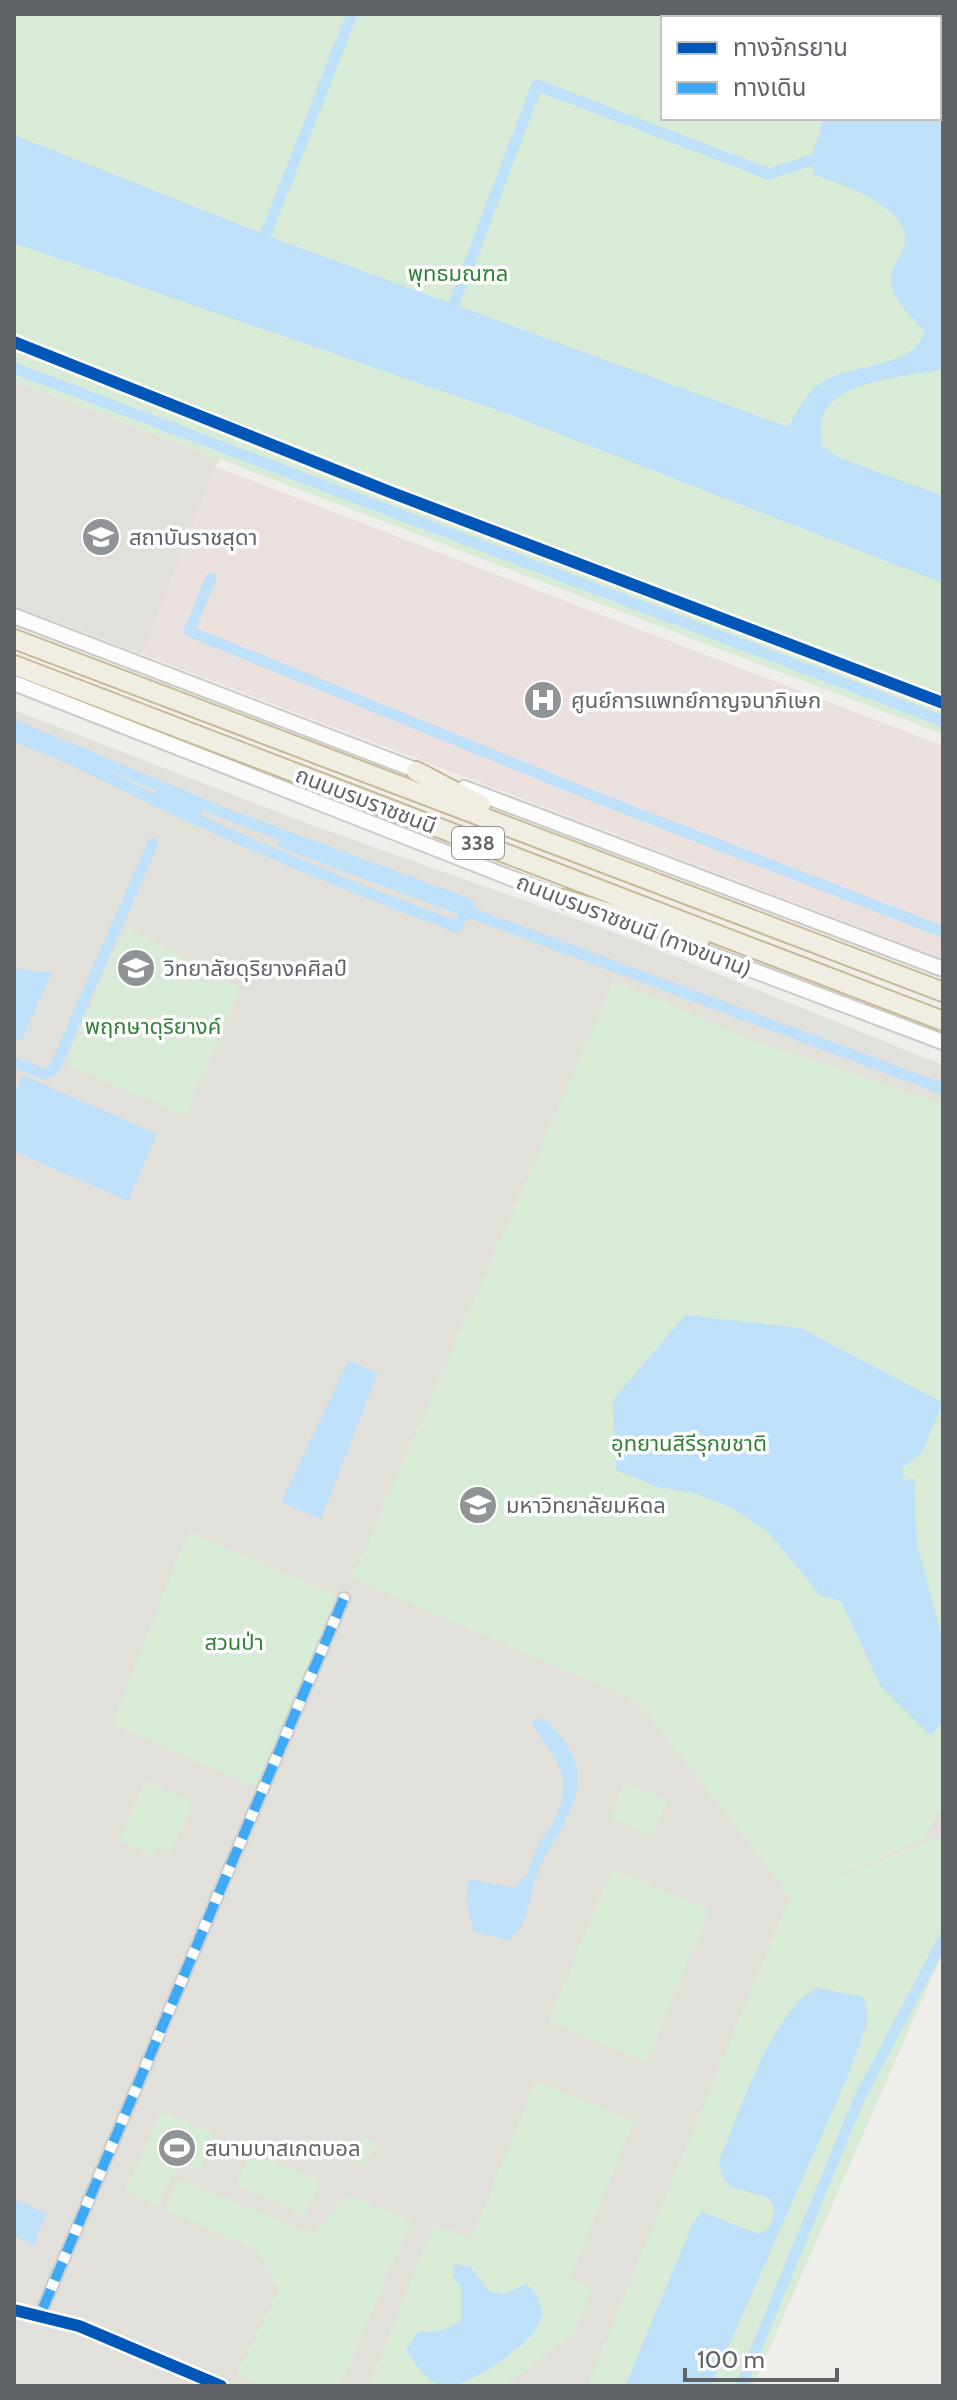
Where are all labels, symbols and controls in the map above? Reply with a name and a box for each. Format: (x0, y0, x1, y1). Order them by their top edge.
legend (661, 16, 941, 120)
text: ทางจักรยาน (733, 33, 848, 62)
text: ทางเดิน (733, 73, 807, 102)
park label: พุทธมณฑล (408, 260, 508, 287)
school or university icon: สถาบันราชสุดา (80, 516, 122, 558)
place label: สถาบันราชสุดา (129, 524, 257, 551)
hospital icon: ศูนย์การแพทย์กาญจนาภิเษก (522, 679, 564, 721)
place label: ศูนย์การแพทย์กาญจนาภิเษก (571, 687, 821, 714)
street label: ถนนบรมราชชนนี (292, 761, 440, 840)
road number: 338 (452, 827, 504, 859)
street label: ถนนบรมราชชนนี (ทางขนาน) (513, 868, 755, 983)
school or university icon: วิทยาลัยดุริยางคศิลป์ (115, 947, 157, 989)
place label: วิทยาลัยดุริยางคศิลป์ (163, 955, 347, 982)
park label: พฤกษาดุริยางค์ (85, 1013, 221, 1040)
park label: อุทยานสิรีรุกขชาติ (611, 1430, 767, 1457)
school or university icon: มหาวิทยาลัยมหิดล (457, 1484, 499, 1526)
place label: มหาวิทยาลัยมหิดล (506, 1492, 666, 1519)
park label: สวนป่า (204, 1629, 264, 1656)
sports icon: สนามบาสเกตบอล (156, 2127, 198, 2169)
place label: สนามบาสเกตบอล (205, 2135, 360, 2162)
scale bar (685, 2332, 837, 2382)
text: 100 m (697, 2345, 765, 2374)

